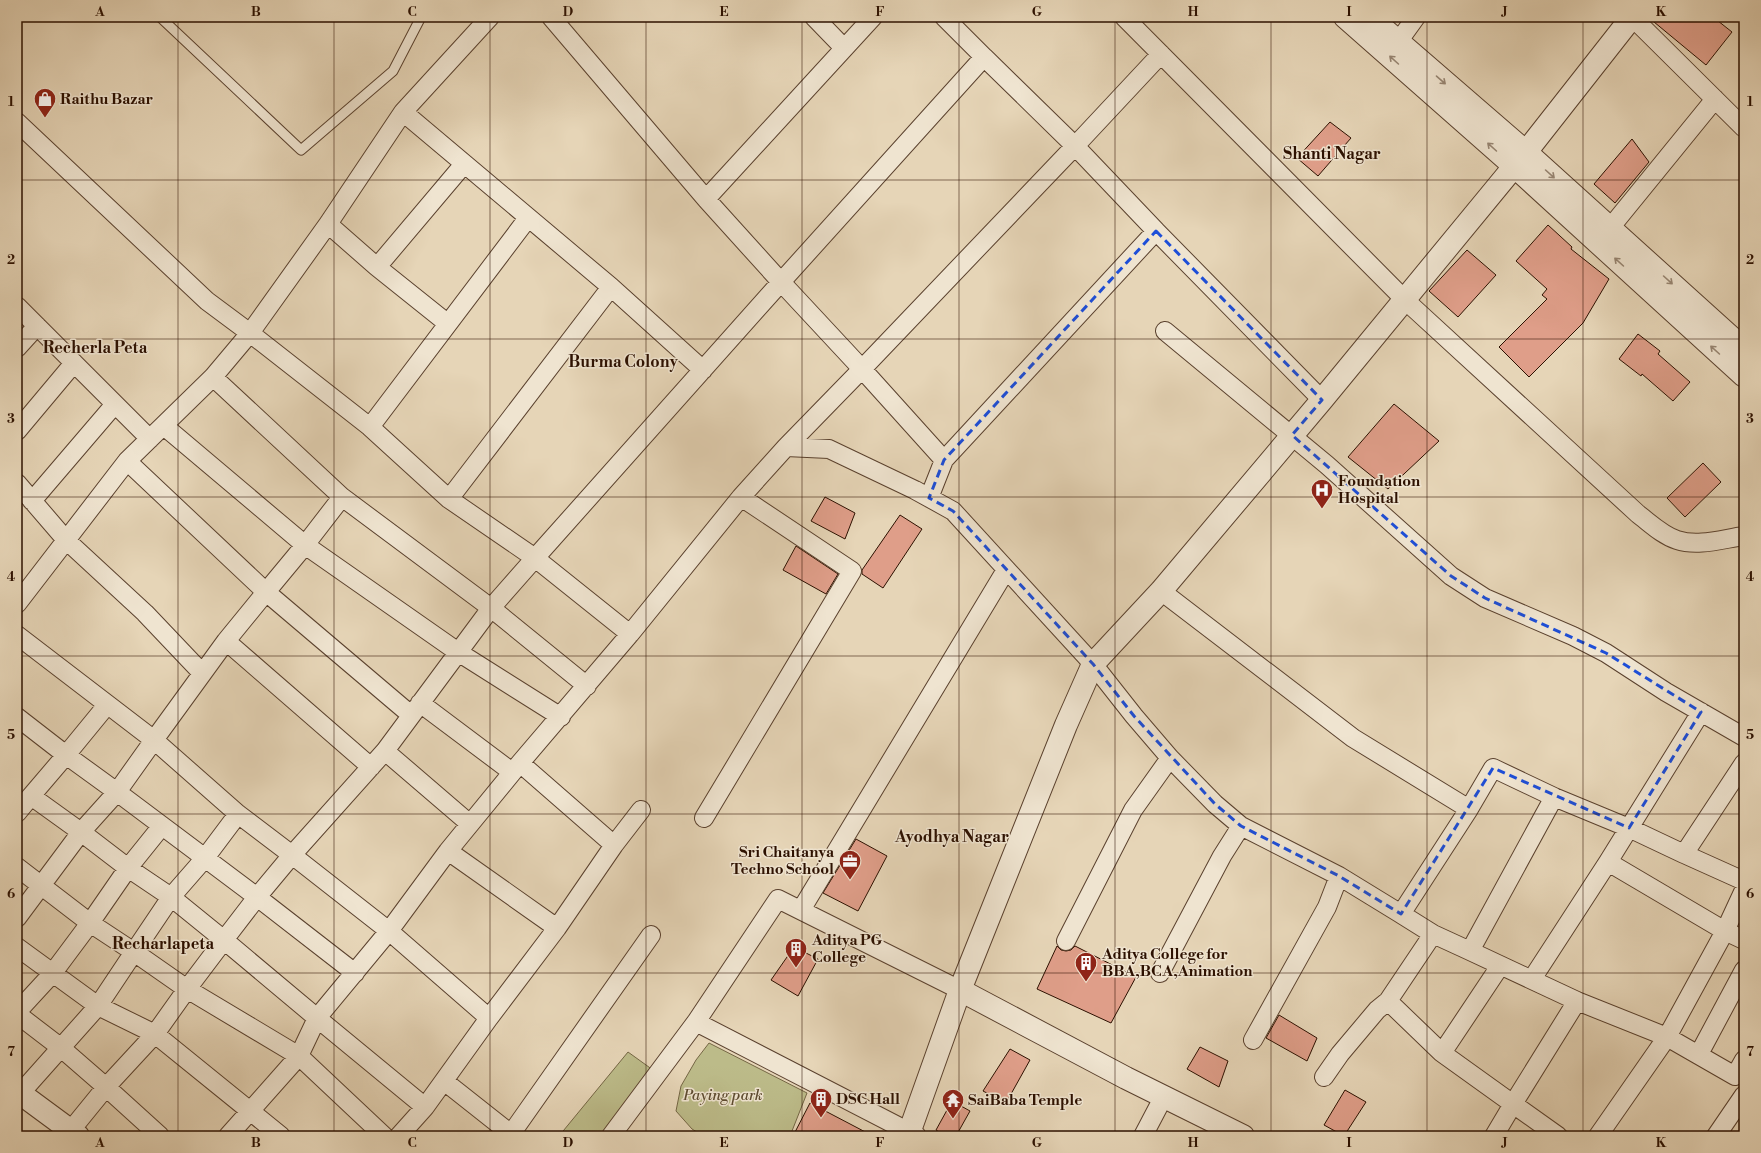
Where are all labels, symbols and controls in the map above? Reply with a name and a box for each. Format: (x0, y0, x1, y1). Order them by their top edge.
text: A (94, 4, 105, 20)
text: B (251, 4, 261, 20)
text: C (407, 4, 417, 20)
text: D (563, 4, 573, 20)
text: E (719, 4, 729, 20)
text: F (875, 4, 885, 20)
text: G (1032, 4, 1043, 20)
text: H (1188, 4, 1199, 20)
text: I (1346, 4, 1352, 20)
text: J (1500, 4, 1508, 20)
text: K (1656, 4, 1667, 20)
one-way arrow (1389, 56, 1399, 65)
one-way arrow (1436, 75, 1447, 84)
shop icon: Raithu Bazar (32, 86, 58, 119)
place label: Raithu Bazar (60, 90, 154, 109)
text: 1 (8, 94, 15, 110)
text: 1 (1747, 94, 1754, 110)
one-way arrow (1486, 142, 1497, 151)
district label: Shanti Nagar (1283, 144, 1381, 164)
one-way arrow (1545, 169, 1555, 178)
text: 2 (7, 252, 15, 268)
text: 2 (1746, 252, 1754, 268)
one-way arrow (1614, 257, 1624, 267)
one-way arrow (1663, 275, 1673, 284)
district label: Recherla Peta (43, 338, 148, 358)
one-way arrow (1710, 345, 1720, 354)
district label: Burma Colony (568, 352, 679, 372)
text: 3 (7, 411, 15, 427)
text: 3 (1746, 411, 1754, 427)
place label: Foundation Hospital (1338, 472, 1421, 508)
hospital icon: Foundation Hospital (1309, 477, 1335, 510)
text: 4 (7, 569, 16, 585)
text: 4 (1746, 569, 1755, 585)
text: 5 (7, 727, 15, 743)
text: 5 (1746, 727, 1754, 743)
district label: Ayodhya Nagar (894, 827, 1009, 847)
place label: Sri Chaitanya Techno School (731, 843, 835, 879)
office icon: Sri Chaitanya Techno School (837, 848, 863, 881)
text: 6 (7, 886, 15, 902)
text: 6 (1746, 886, 1754, 902)
place label: Aditya PG College (811, 931, 883, 967)
district label: Recharlapeta (112, 934, 214, 954)
building icon: Aditya PG College (783, 936, 809, 969)
place label: Aditya College for BBA,BCA,Animation (1101, 945, 1253, 981)
building icon: Aditya College for BBA,BCA,Animation (1073, 950, 1099, 983)
text: 7 (7, 1044, 15, 1060)
text: 7 (1746, 1044, 1754, 1060)
park label: Paying park (682, 1086, 763, 1105)
building icon: DSC Hall (808, 1086, 834, 1119)
temple icon: SaiBaba Temple (940, 1087, 966, 1120)
place label: DSC Hall (836, 1090, 900, 1109)
place label: SaiBaba Temple (968, 1091, 1082, 1110)
text: A (94, 1135, 105, 1151)
text: B (251, 1135, 261, 1151)
text: C (407, 1135, 417, 1151)
text: D (563, 1135, 573, 1151)
text: E (719, 1135, 729, 1151)
text: F (875, 1135, 885, 1151)
text: G (1032, 1135, 1043, 1151)
text: H (1188, 1135, 1199, 1151)
text: I (1346, 1135, 1352, 1151)
text: J (1500, 1135, 1508, 1151)
text: K (1656, 1135, 1667, 1151)

